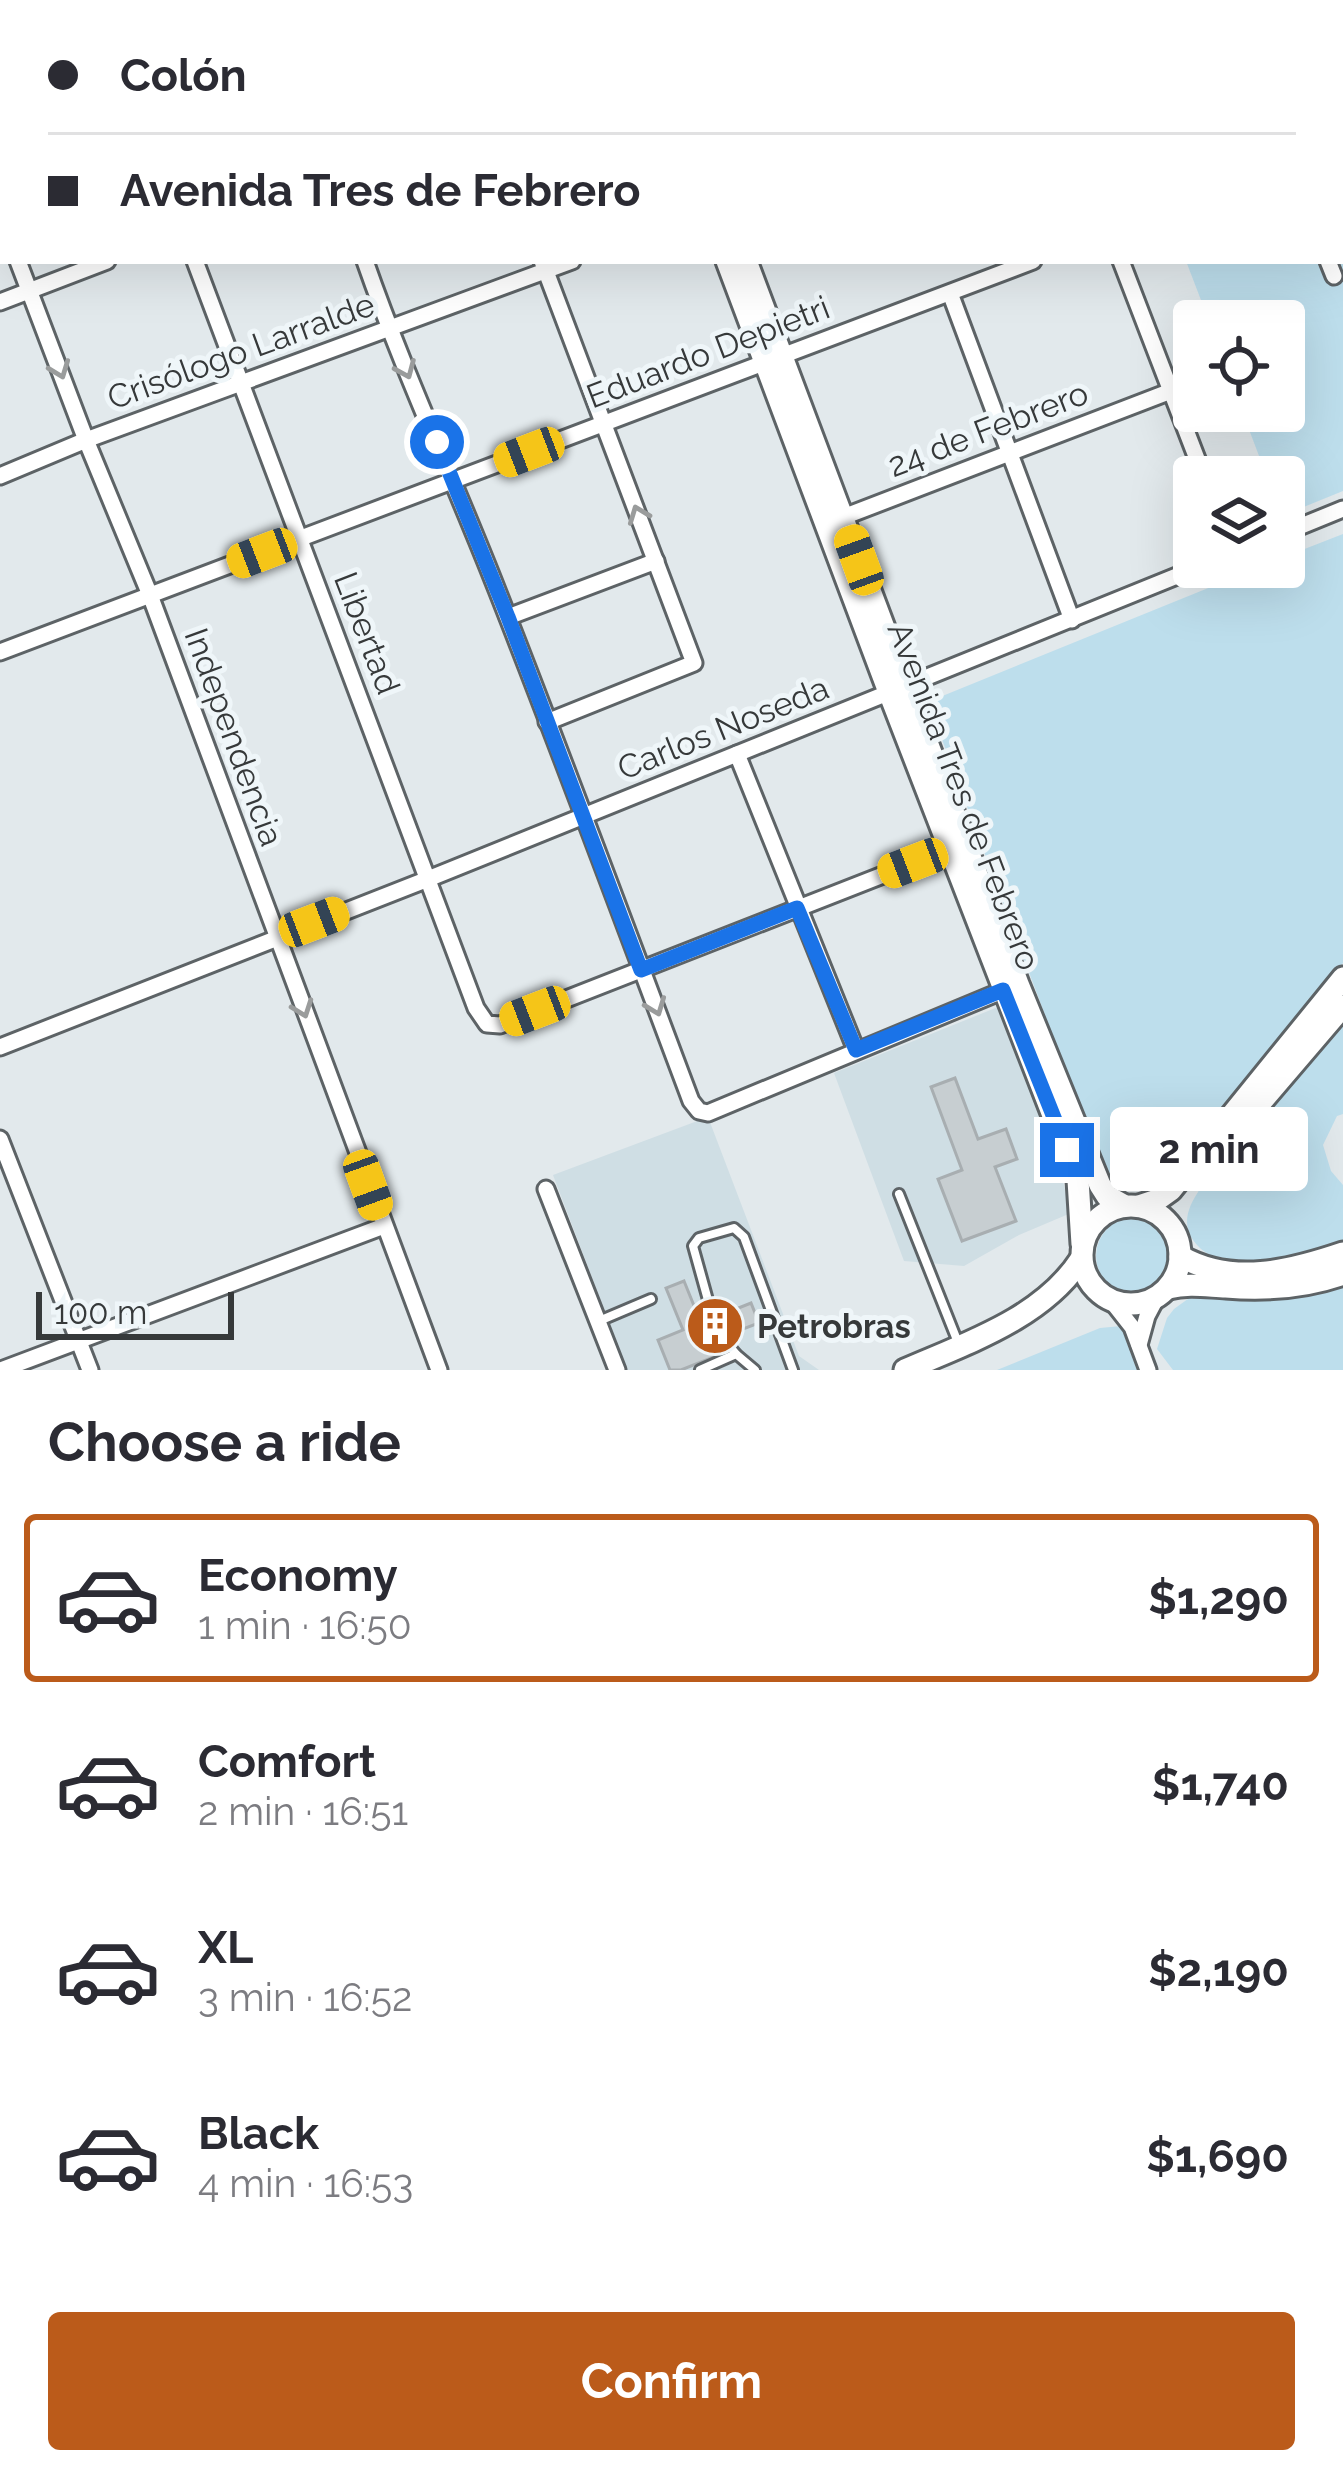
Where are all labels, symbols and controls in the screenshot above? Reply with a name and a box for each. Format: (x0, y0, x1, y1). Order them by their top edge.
text: Colón (120, 49, 247, 102)
text: Avenida Tres de Febrero (120, 164, 641, 217)
street label: Crisólogo Larralde (102, 285, 380, 417)
street label: Eduardo Depietri (581, 288, 835, 416)
map controls (1173, 300, 1305, 588)
button: locate (1173, 300, 1305, 432)
one-way arrow (392, 358, 416, 380)
one-way arrow (45, 359, 70, 380)
street label: 24 de Febrero (882, 373, 1094, 485)
route start (410, 415, 464, 469)
car (489, 422, 569, 482)
button: layers (1173, 456, 1305, 588)
one-way arrow (628, 505, 653, 526)
car (830, 520, 888, 600)
car (222, 523, 302, 583)
street label: Libertad (326, 567, 408, 699)
street label: Avenida Tres de Febrero (880, 617, 1048, 975)
street label: Independencia (177, 623, 291, 851)
street label: Carlos Noseda (612, 668, 834, 788)
car (873, 833, 953, 893)
car (274, 892, 354, 952)
car (495, 981, 575, 1041)
one-way arrow (641, 996, 666, 1017)
one-way arrow (288, 998, 313, 1019)
callout: 2 min (1109, 1108, 1307, 1192)
route end (1040, 1123, 1094, 1177)
text: 2 min (1158, 1126, 1260, 1172)
car (339, 1145, 397, 1225)
scale bar (36, 1286, 234, 1339)
text: 100 m (54, 1293, 147, 1332)
building icon: Petrobras (684, 1295, 746, 1357)
place label: Petrobras (757, 1307, 911, 1346)
text: Choose a ride (48, 1410, 401, 1474)
icon: car (54, 1544, 162, 1652)
text: Economy (198, 1549, 398, 1602)
text: $1,290 (1148, 1572, 1289, 1625)
text: 1 min · 16:50 (198, 1602, 412, 1648)
icon: car (54, 1730, 162, 1838)
text: Comfort (198, 1735, 376, 1788)
text: $1,740 (1152, 1758, 1289, 1811)
text: 2 min · 16:51 (198, 1788, 408, 1834)
icon: car (54, 1916, 162, 2024)
text: XL (198, 1921, 253, 1974)
text: $2,190 (1148, 1944, 1289, 1997)
text: 3 min · 16:52 (198, 1974, 412, 2020)
icon: car (54, 2102, 162, 2210)
text: Black (198, 2107, 319, 2160)
text: $1,690 (1146, 2130, 1289, 2183)
text: 4 min · 16:53 (198, 2160, 413, 2206)
button: Confirm (48, 2312, 1295, 2450)

